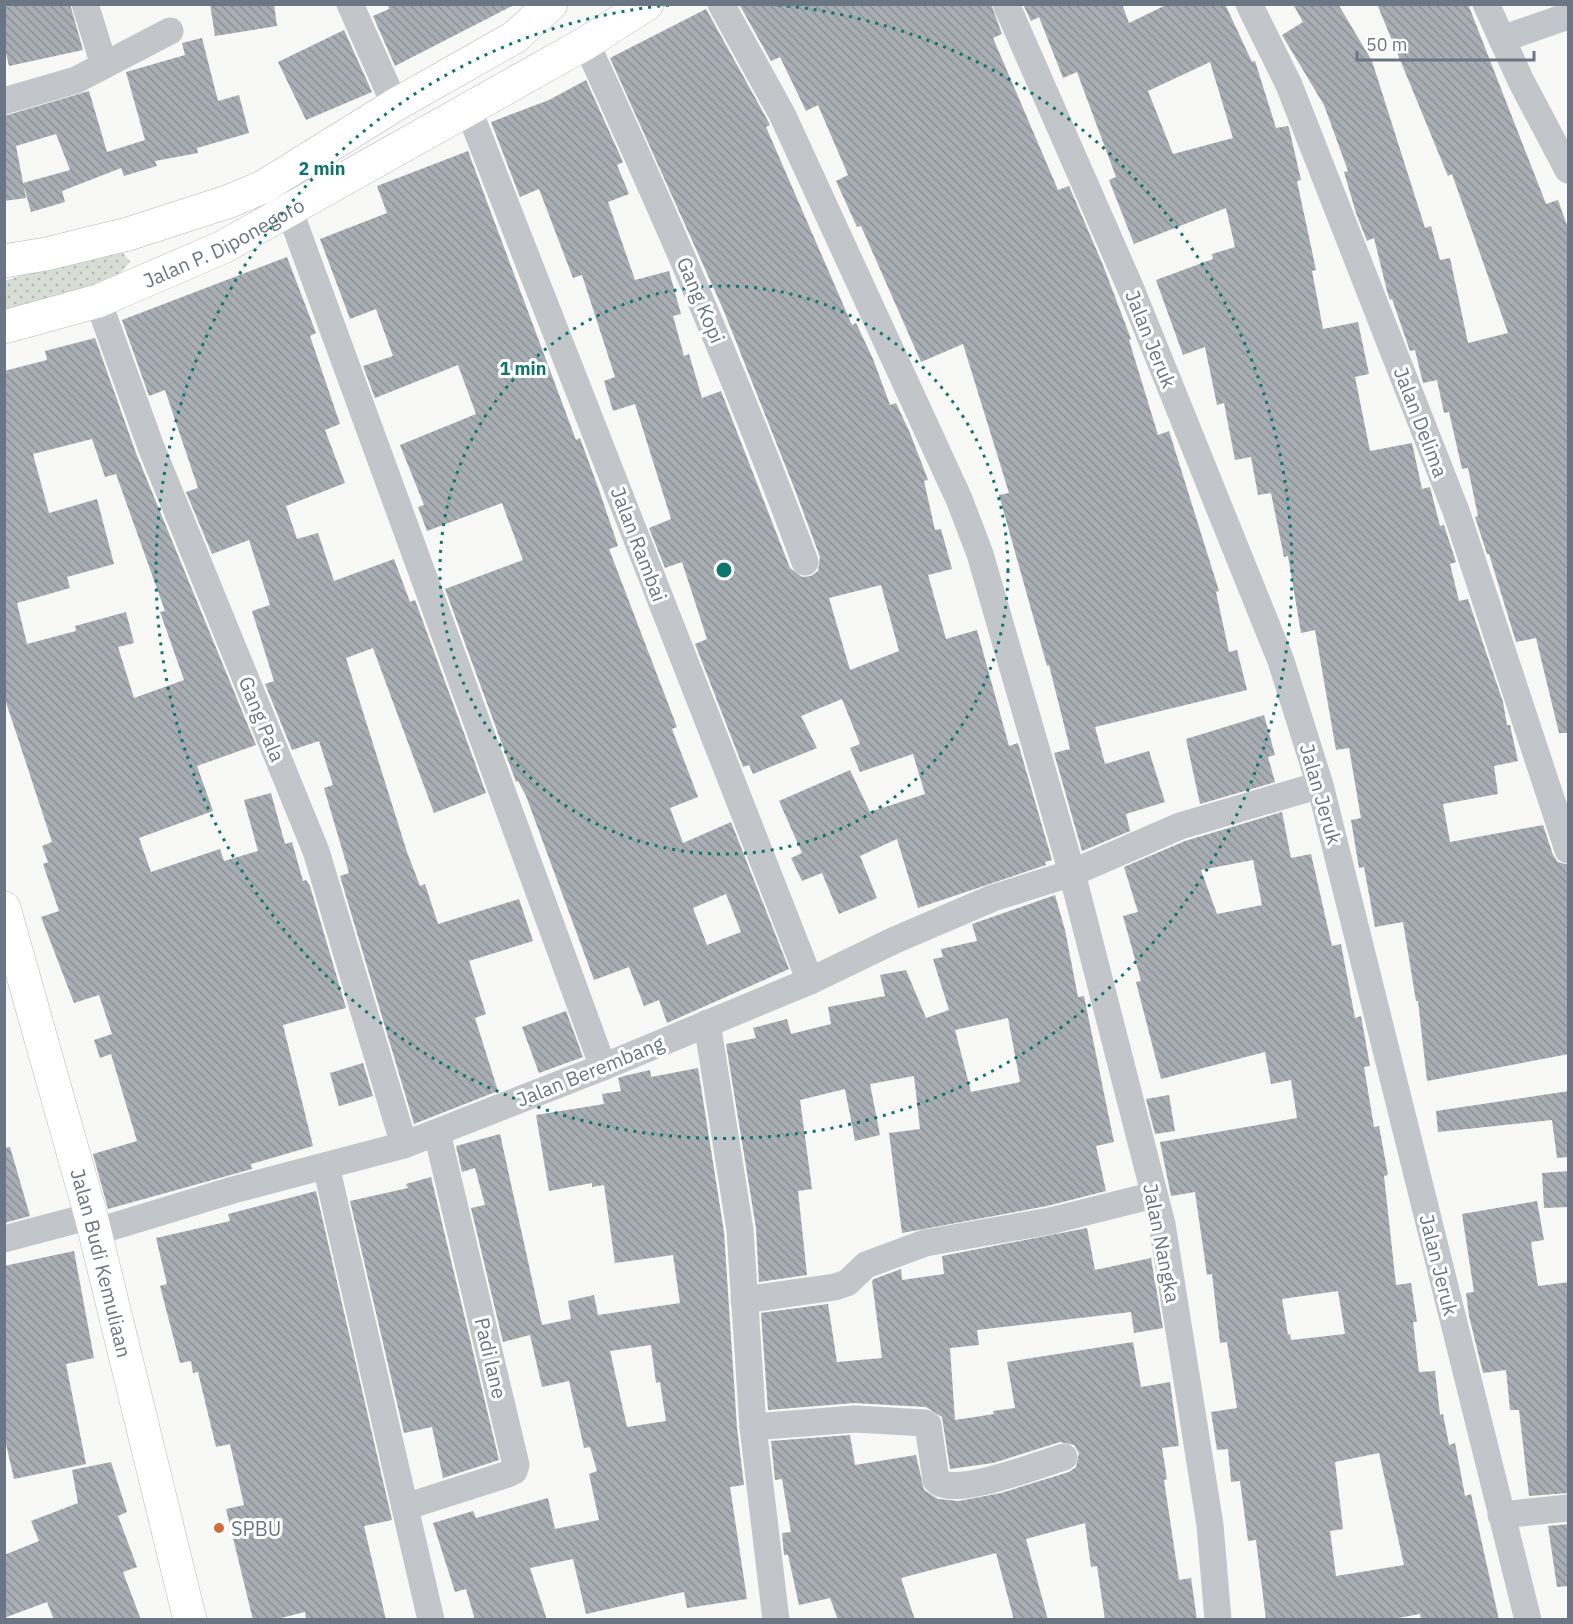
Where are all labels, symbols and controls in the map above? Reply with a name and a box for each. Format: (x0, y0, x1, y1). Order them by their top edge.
scale bar (1357, 24, 1534, 62)
text: 50 m (1366, 33, 1408, 56)
text: 2 min (298, 157, 346, 180)
street label: Jalan P. Diponegoro (138, 191, 309, 294)
street label: Gang Kopi (671, 253, 731, 347)
street label: Jalan Jeruk (1119, 286, 1183, 392)
text: 1 min (499, 357, 547, 380)
street label: Jalan Delima (1388, 363, 1455, 481)
street label: Jalan Rambai (605, 483, 673, 605)
centre of rings (714, 560, 734, 580)
street label: Gang Pala (233, 672, 291, 766)
street label: Jalan Jeruk (1294, 741, 1348, 848)
street label: Jalan Berembang (512, 1029, 668, 1113)
street label: Jalan Budi Kemuliaan (65, 1165, 139, 1360)
street label: Jalan Nangka (1137, 1181, 1187, 1305)
street label: Jalan Jeruk (1413, 1212, 1465, 1319)
street label: Padi lane (469, 1315, 513, 1401)
place label: SPBU (231, 1515, 281, 1542)
marker: SPBU (212, 1521, 226, 1535)

